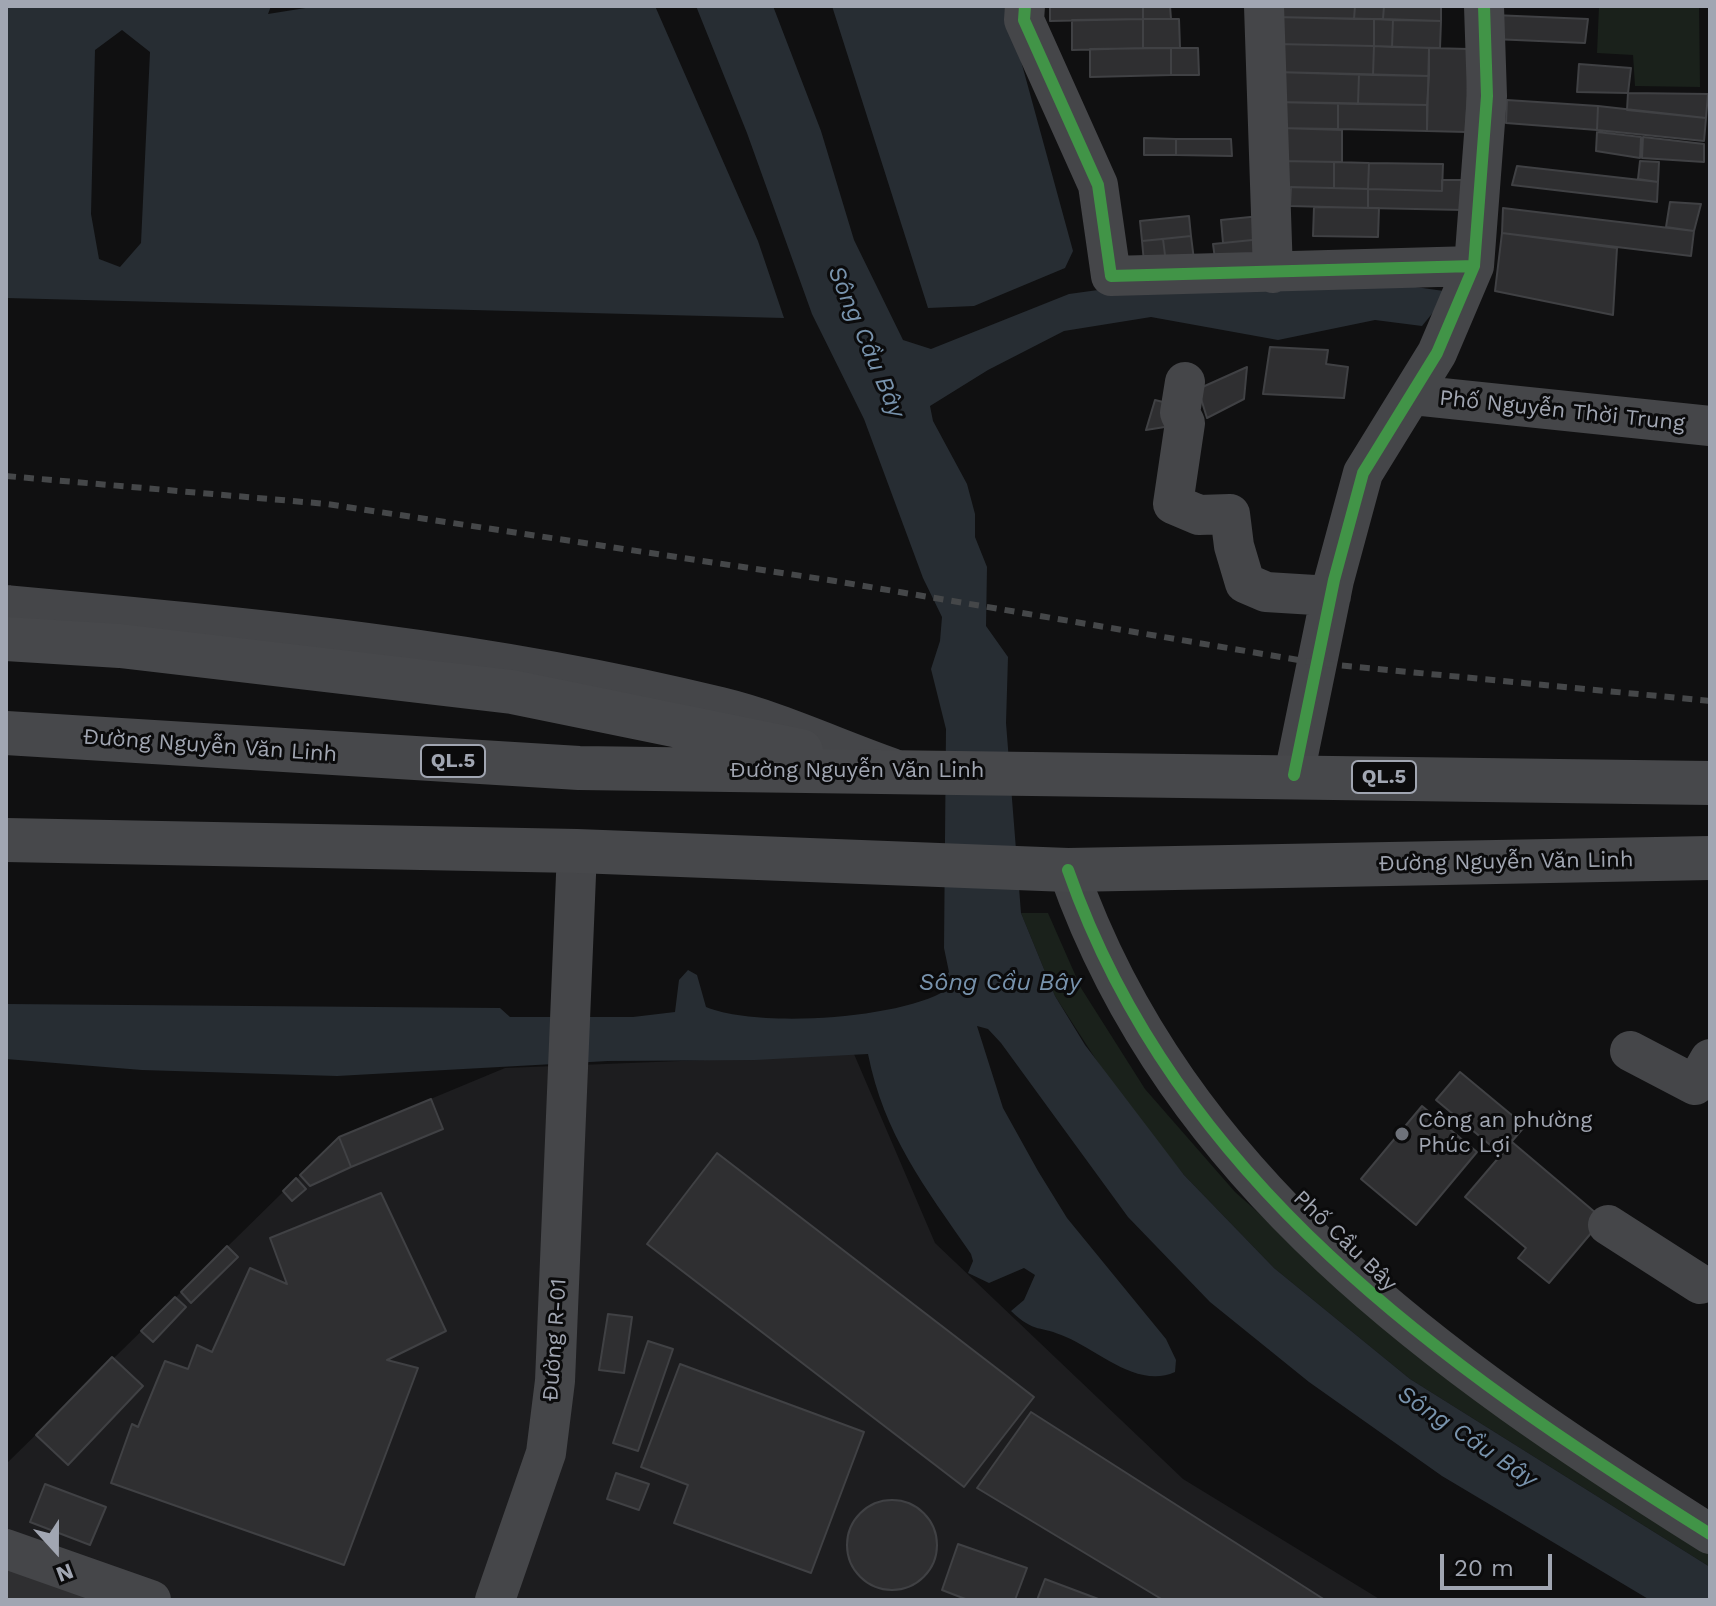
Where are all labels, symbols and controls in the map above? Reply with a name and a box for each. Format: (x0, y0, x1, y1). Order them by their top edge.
water label: Sông Cầu Bây (821, 262, 911, 422)
street label: Phố Nguyễn Thời Trung (1438, 385, 1686, 437)
street label: Đường Nguyễn Văn Linh (82, 724, 338, 768)
road number: QL.5 (421, 745, 485, 777)
street label: Đường Nguyễn Văn Linh (730, 758, 984, 784)
road number: QL.5 (1352, 761, 1416, 793)
street label: Đường Nguyễn Văn Linh (1378, 847, 1634, 877)
water label: Sông Cầu Bây (919, 969, 1081, 997)
place label: Công an phường Phúc Lợi (1418, 1108, 1592, 1160)
marker: Công an phường Phúc Lợi (1393, 1125, 1411, 1143)
street label: Phố Cầu Bây (1288, 1185, 1402, 1297)
street label: Đường R-01 (538, 1278, 572, 1402)
water label: Sông Cầu Bây (1392, 1380, 1542, 1494)
north arrow (16, 1510, 96, 1590)
scale bar (1444, 1538, 1556, 1588)
text: 20 m (1454, 1554, 1514, 1582)
text: N (53, 1558, 77, 1587)

